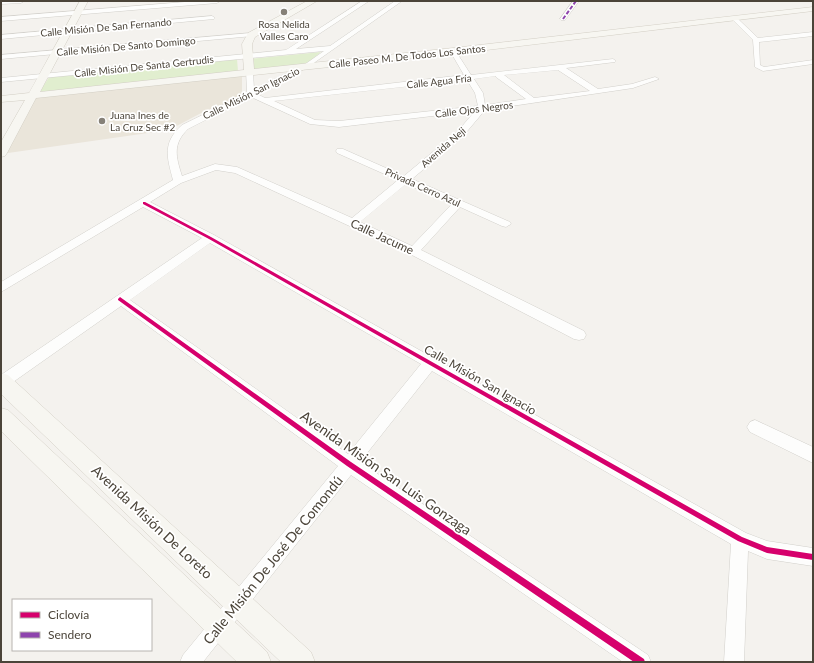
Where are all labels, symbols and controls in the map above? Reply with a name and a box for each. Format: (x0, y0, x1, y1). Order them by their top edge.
marker: Rosa Nelida Valles Caro (279, 7, 289, 17)
street label: Calle Misión De San Fernando (40, 15, 172, 39)
place label: Rosa Nelida Valles Caro (258, 18, 310, 42)
street label: Calle Misión De Santo Domingo (56, 34, 196, 58)
street label: Calle Paseo M. De Todos Los Santos (328, 42, 486, 70)
street label: Calle Misión De Santa Gertrudis (74, 53, 214, 79)
street label: Calle Misión San Ignacio (201, 64, 302, 122)
street label: Calle Agua Fría (406, 72, 472, 90)
street label: Calle Ojos Negros (434, 98, 514, 120)
place label: Juana Ines de La Cruz Sec #2 (110, 109, 175, 133)
marker: Juana Ines de La Cruz Sec #2 (97, 116, 107, 126)
street label: Avenida Neji (418, 124, 468, 170)
street label: Privada Cerro Azul (383, 165, 463, 209)
street label: Calle Jacume (348, 215, 416, 258)
street label: Calle Misión San Ignacio (421, 341, 539, 418)
street label: Avenida Misión San Luis Gonzaga (298, 407, 475, 538)
street label: Avenida Misión De Loreto (88, 461, 216, 582)
street label: Calle Misión De José De Comondú (199, 472, 346, 648)
legend (12, 599, 152, 651)
text: Ciclovía (48, 607, 89, 622)
text: Sendero (48, 627, 92, 642)

